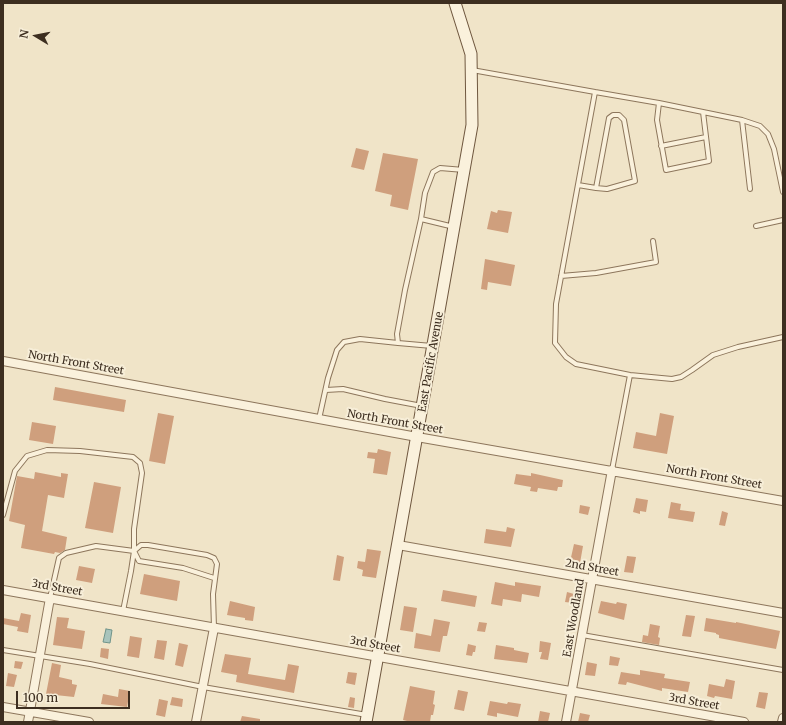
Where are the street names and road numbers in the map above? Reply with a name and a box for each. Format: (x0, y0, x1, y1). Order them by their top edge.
street label: East Pacific Avenue (416, 311, 446, 413)
street label: North Front Street (27, 348, 125, 378)
street label: North Front Street (346, 407, 444, 437)
street label: North Front Street (665, 462, 763, 492)
street label: 2nd Street (564, 557, 620, 579)
street label: 3rd Street (31, 577, 83, 599)
street label: East Woodland (561, 578, 587, 658)
street label: 3rd Street (349, 634, 401, 656)
street label: 3rd Street (668, 691, 720, 713)

